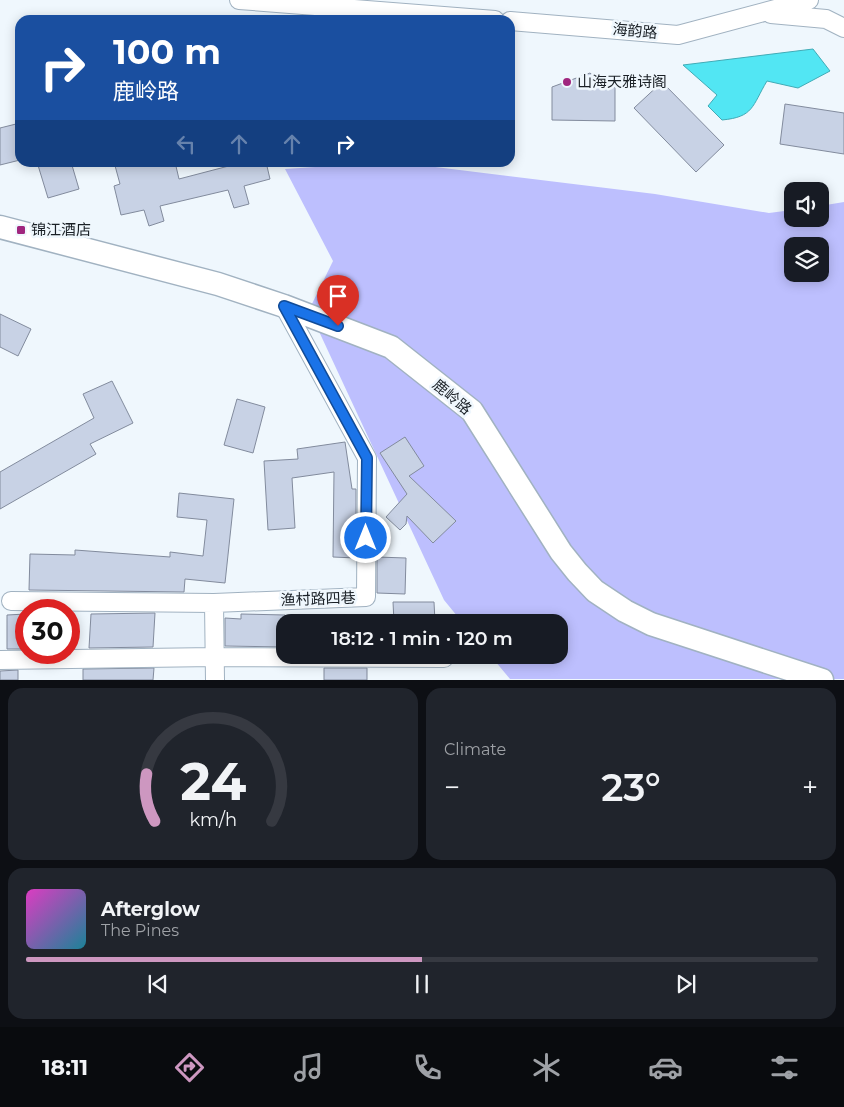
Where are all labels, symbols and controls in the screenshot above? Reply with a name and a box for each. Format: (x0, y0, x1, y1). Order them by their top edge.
street label: 海韵路 (612, 19, 658, 42)
text: 100 m (113, 30, 221, 73)
icon: right (30, 35, 95, 100)
place label: 山海天雅诗阁 (577, 72, 667, 91)
marker: 山海天雅诗阁 (561, 76, 573, 88)
text: 鹿岭路 (113, 78, 179, 105)
icon: left (172, 130, 200, 158)
icon: ahead (225, 130, 253, 158)
icon: ahead (278, 130, 306, 158)
icon: right (331, 130, 359, 158)
map controls (784, 182, 829, 282)
button: sound (784, 182, 829, 227)
place label: 锦江酒店 (31, 220, 91, 239)
marker: 锦江酒店 (15, 224, 27, 236)
button: layers (784, 237, 829, 282)
pin (317, 275, 359, 326)
icon: arrive (324, 282, 352, 310)
street label: 鹿岭路 (429, 375, 476, 418)
position arrow (339, 511, 391, 563)
street label: 渔村路四巷 (280, 588, 356, 609)
speed limit sign: 30 (15, 599, 80, 664)
text: 18:12 · 1 min · 120 m (331, 627, 513, 650)
text: Climate (444, 740, 506, 759)
text: 24 (180, 750, 246, 813)
text: 23° (601, 764, 661, 811)
text: − (444, 770, 460, 804)
text: + (802, 770, 818, 804)
text: km/h (189, 809, 237, 830)
text: Afterglow (101, 898, 200, 921)
text: The Pines (101, 921, 179, 940)
icon: previous (144, 970, 172, 998)
icon: pause (408, 970, 436, 998)
icon: next (672, 970, 700, 998)
icon: directions (172, 1050, 207, 1085)
icon: music (291, 1050, 326, 1085)
icon: phone (410, 1050, 445, 1085)
icon: climate (529, 1050, 564, 1085)
icon: car (648, 1050, 683, 1085)
icon: filters (767, 1050, 802, 1085)
text: 18:11 (42, 1054, 88, 1081)

